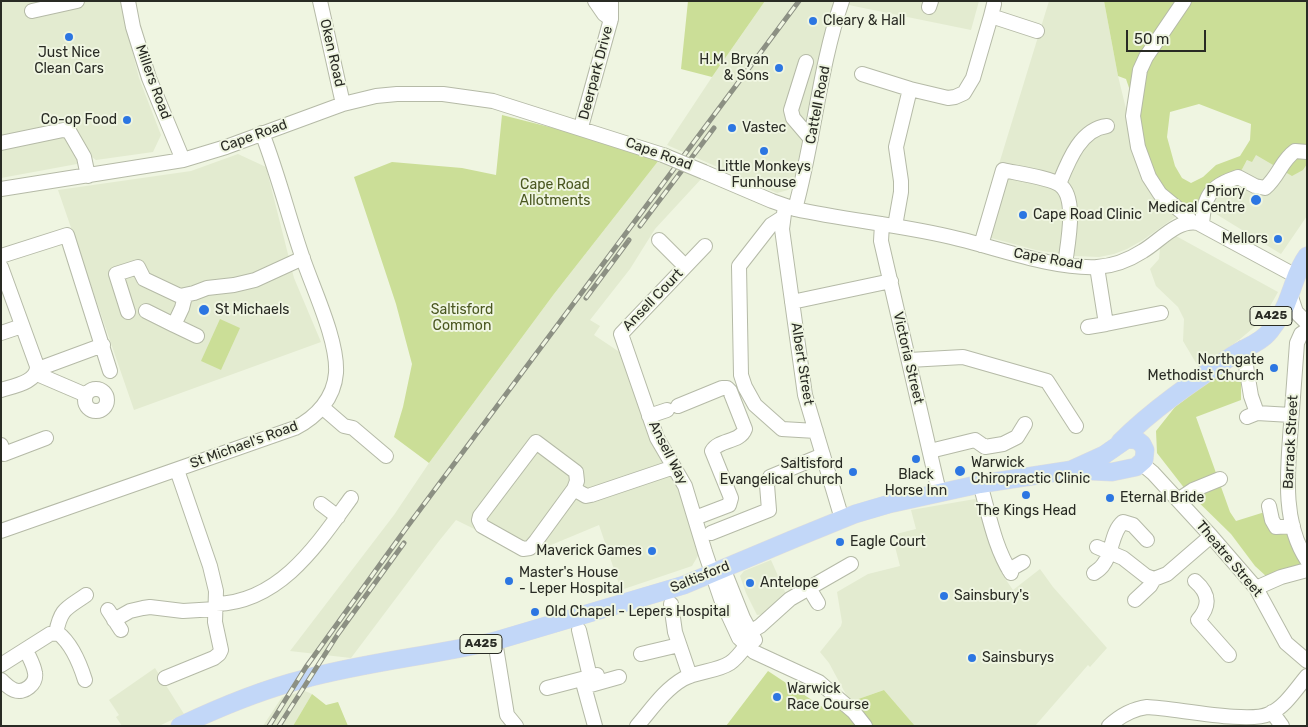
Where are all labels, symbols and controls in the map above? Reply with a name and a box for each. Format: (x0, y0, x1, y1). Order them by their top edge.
place label: Cleary & Hall (823, 13, 905, 29)
marker: Cleary & Hall (807, 15, 819, 27)
street label: Oken Road (316, 17, 348, 89)
scale bar (1128, 20, 1208, 52)
street label: Deerpark Drive (575, 24, 617, 122)
text: 50 m (1134, 30, 1169, 48)
marker: Just Nice Clean Cars (63, 31, 75, 43)
street label: Millers Road (132, 42, 174, 122)
place label: Just Nice Clean Cars (34, 45, 104, 78)
place label: H.M. Bryan & Sons (699, 52, 769, 84)
marker: H.M. Bryan & Sons (773, 62, 785, 74)
street label: Cattell Road (802, 65, 834, 145)
place label: Co-op Food (41, 112, 117, 128)
marker: Co-op Food (121, 114, 133, 126)
street label: Cape Road (218, 116, 290, 156)
place label: Vastec (742, 120, 786, 136)
marker: Vastec (726, 122, 738, 134)
street label: Cape Road (623, 134, 695, 174)
marker: Little Monkeys Funhouse (758, 145, 770, 157)
place label: Little Monkeys Funhouse (717, 159, 811, 192)
park label: Cape Road Allotments (520, 177, 590, 210)
place label: Priory Medical Centre (1148, 184, 1245, 216)
marker: Priory Medical Centre (1249, 193, 1263, 207)
place label: Cape Road Clinic (1033, 207, 1142, 223)
marker: Cape Road Clinic (1017, 209, 1029, 221)
place label: Mellors (1222, 231, 1268, 247)
marker: Mellors (1272, 233, 1284, 245)
street label: Cape Road (1012, 245, 1084, 273)
street label: Ansell Court (619, 266, 687, 334)
place label: St Michaels (215, 302, 289, 318)
park label: Saltisford Common (431, 302, 493, 334)
marker: St Michaels (197, 303, 211, 317)
road number: A425 (1250, 306, 1292, 326)
street label: Victoria Street (889, 310, 927, 406)
street label: Albert Street (787, 321, 817, 407)
place label: Northgate Methodist Church (1148, 352, 1264, 384)
marker: Northgate Methodist Church (1268, 362, 1280, 374)
street label: Barrack Street (1280, 395, 1302, 489)
street label: St Michael's Road (188, 418, 300, 472)
street label: Ansell Way (645, 418, 691, 488)
marker: Black Horse Inn (910, 453, 922, 465)
place label: Warwick Chiropractic Clinic (971, 455, 1090, 488)
place label: Saltisford Evangelical church (720, 456, 843, 488)
marker: Warwick Chiropractic Clinic (953, 464, 967, 478)
marker: Saltisford Evangelical church (847, 466, 859, 478)
place label: Black Horse Inn (885, 467, 947, 500)
marker: The Kings Head (1020, 489, 1032, 501)
place label: Eternal Bride (1120, 490, 1204, 506)
marker: Eternal Bride (1104, 492, 1116, 504)
place label: The Kings Head (976, 503, 1076, 519)
street label: Theatre Street (1192, 517, 1266, 601)
place label: Eagle Court (850, 534, 926, 550)
marker: Eagle Court (834, 536, 846, 548)
place label: Maverick Games (536, 543, 642, 559)
marker: Maverick Games (646, 545, 658, 557)
street label: Saltisford (668, 557, 732, 597)
place label: Master's House - Leper Hospital (519, 565, 623, 598)
marker: Master's House - Leper Hospital (503, 575, 515, 587)
place label: Antelope (760, 575, 819, 591)
marker: Antelope (744, 577, 756, 589)
place label: Sainsbury's (954, 588, 1029, 604)
marker: Sainsbury's (938, 590, 950, 602)
place label: Old Chapel - Lepers Hospital (545, 604, 730, 620)
marker: Old Chapel - Lepers Hospital (529, 606, 541, 618)
road number: A425 (460, 634, 502, 654)
place label: Sainsburys (982, 650, 1054, 666)
marker: Sainsburys (966, 652, 978, 664)
place label: Warwick Race Course (787, 681, 869, 714)
marker: Warwick Race Course (771, 691, 783, 703)

